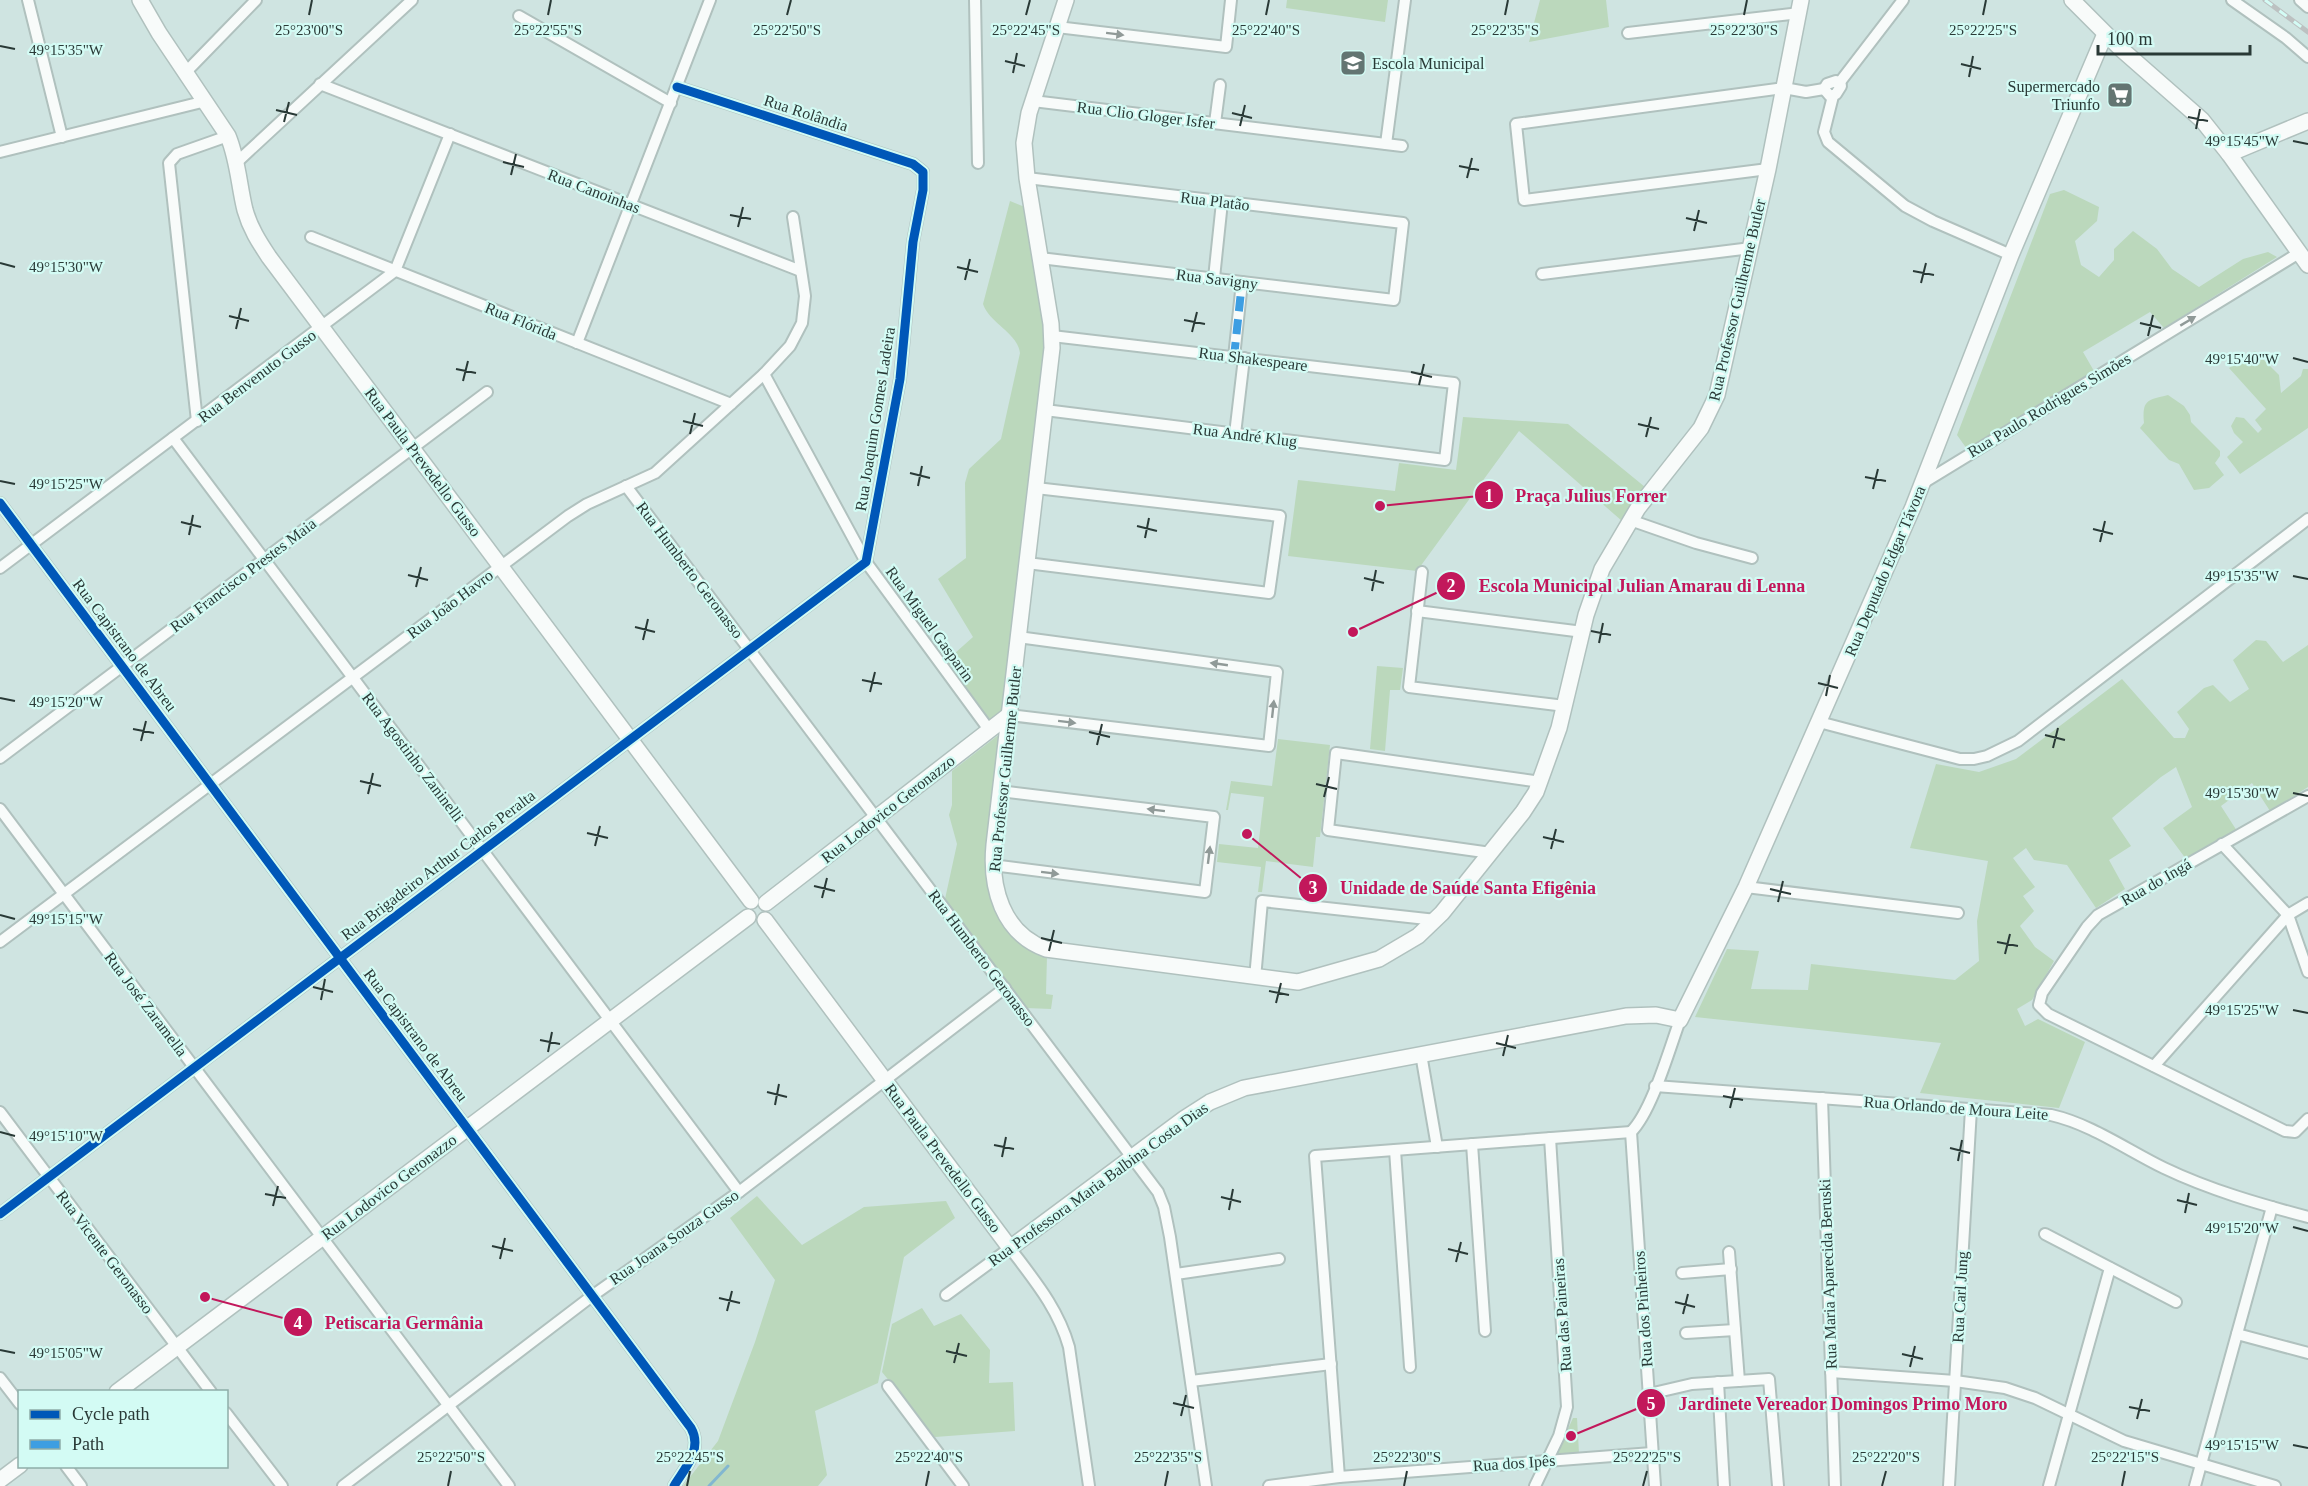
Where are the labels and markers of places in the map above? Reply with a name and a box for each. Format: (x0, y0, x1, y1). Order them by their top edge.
school or university icon: Escola Municipal (1338, 48, 1368, 78)
place label: Escola Municipal (1372, 55, 1485, 73)
place label: Supermercado Triunfo (2008, 78, 2100, 113)
supermarket icon: Supermercado Triunfo (2105, 80, 2135, 110)
callout: Praça Julius Forrer (1474, 477, 1679, 513)
callout: Escola Municipal Julian Amarau di Lenna (1436, 568, 1818, 604)
callout: Unidade de Saúde Santa Efigênia (1298, 870, 1608, 906)
callout: Petiscaria Germânia (283, 1304, 496, 1340)
callout: Jardinete Vereador Domingos Primo Moro (1636, 1385, 2020, 1421)

